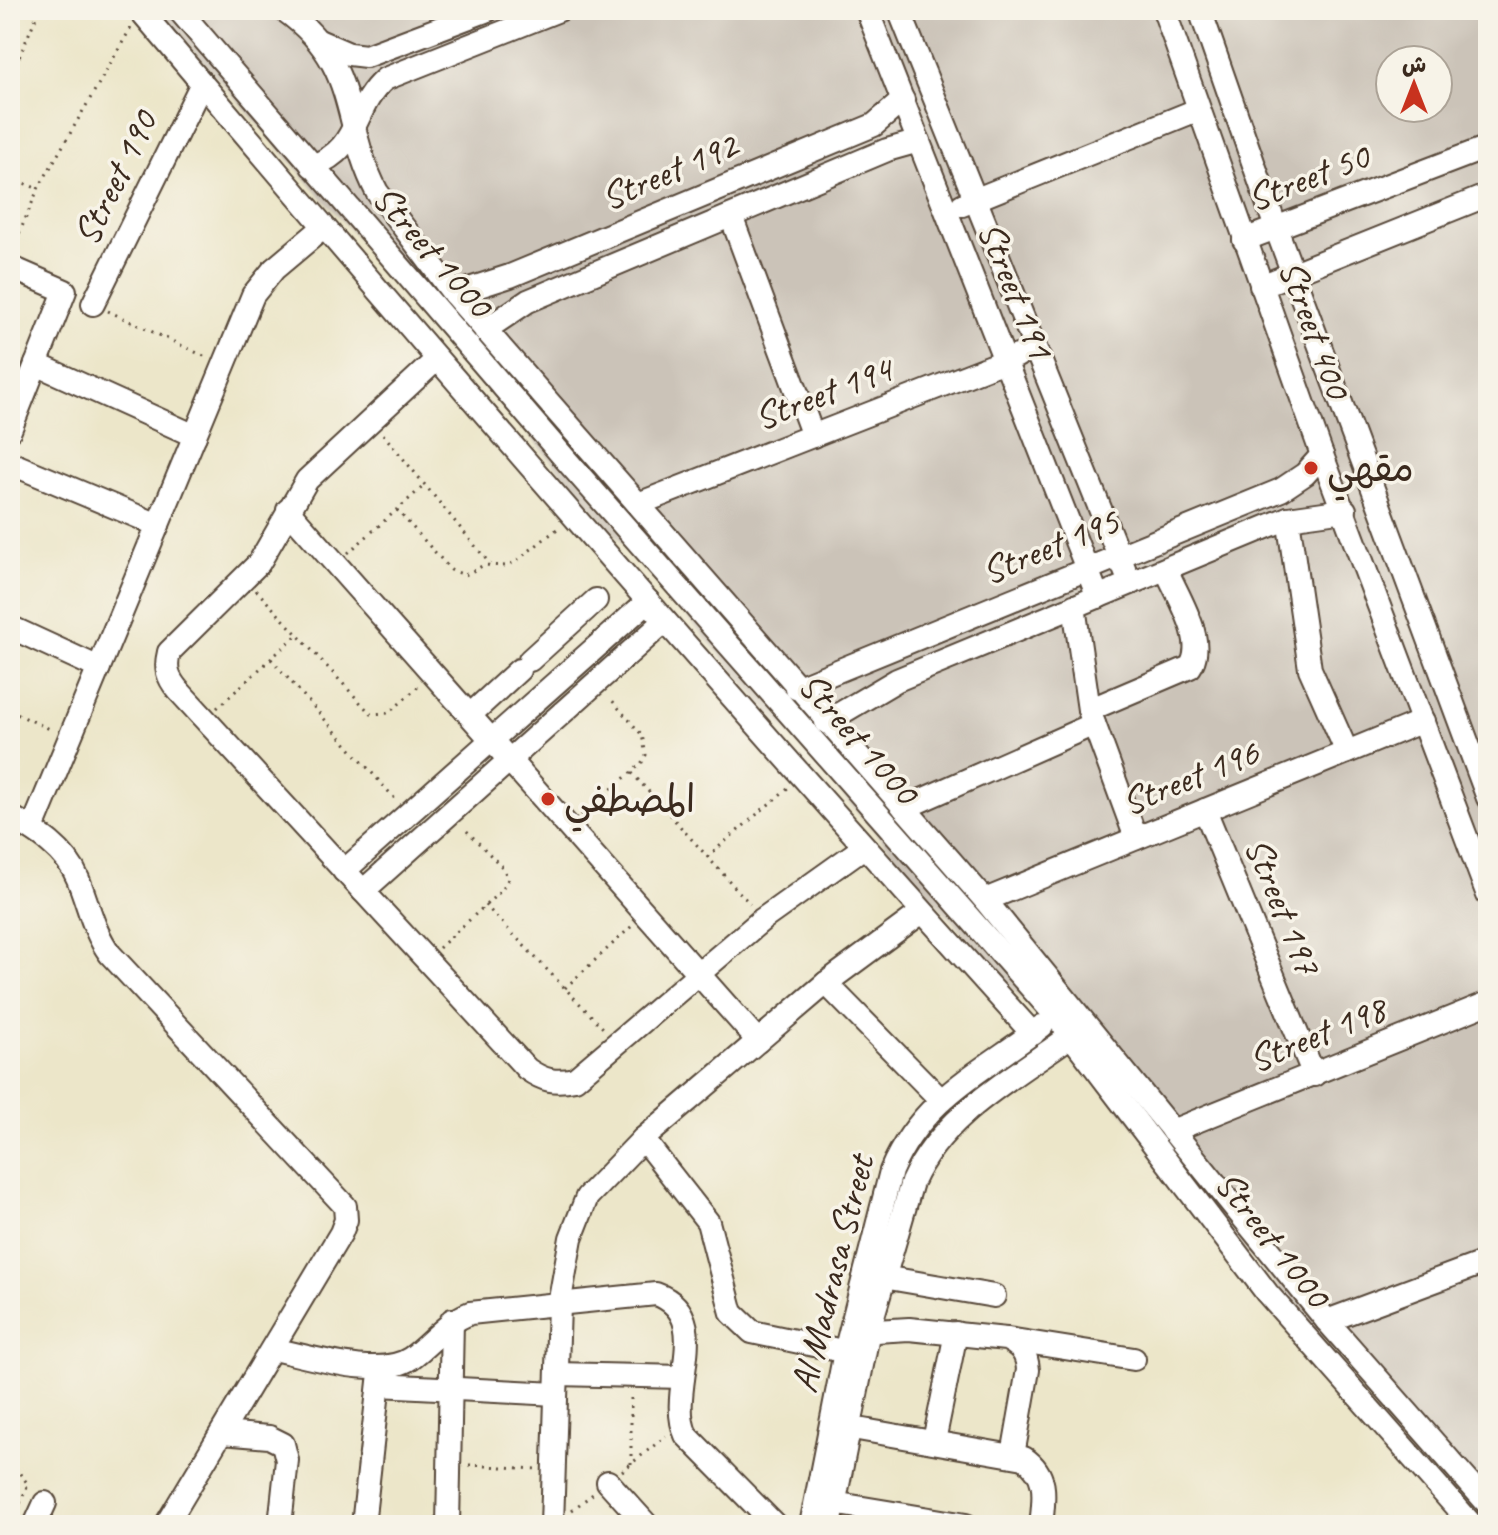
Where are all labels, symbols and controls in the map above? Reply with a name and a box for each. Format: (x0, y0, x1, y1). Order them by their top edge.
north arrow (1374, 44, 1454, 124)
text: ش (1402, 51, 1426, 79)
street label: Street 190 (62, 101, 169, 253)
street label: Street 192 (594, 120, 747, 221)
street label: Street 50 (1241, 131, 1378, 222)
street label: Street 1000 (363, 175, 505, 329)
street label: Street 191 (967, 215, 1065, 367)
street label: Street 400 (1268, 254, 1363, 407)
street label: Street 194 (748, 344, 902, 441)
place label: مقهي (1327, 445, 1414, 501)
marker: مقهي (1302, 459, 1320, 477)
street label: Street 195 (975, 497, 1127, 595)
street label: Street 1000 (789, 662, 931, 816)
street label: Street 196 (1115, 728, 1267, 826)
place label: المصطفي (564, 776, 695, 832)
marker: المصطفي (539, 790, 557, 808)
street label: Street 197 (1234, 831, 1332, 983)
street label: Street 198 (1242, 984, 1396, 1083)
street label: Al Madrasa Street (780, 1147, 885, 1397)
street label: Street 1000 (1205, 1161, 1343, 1319)

